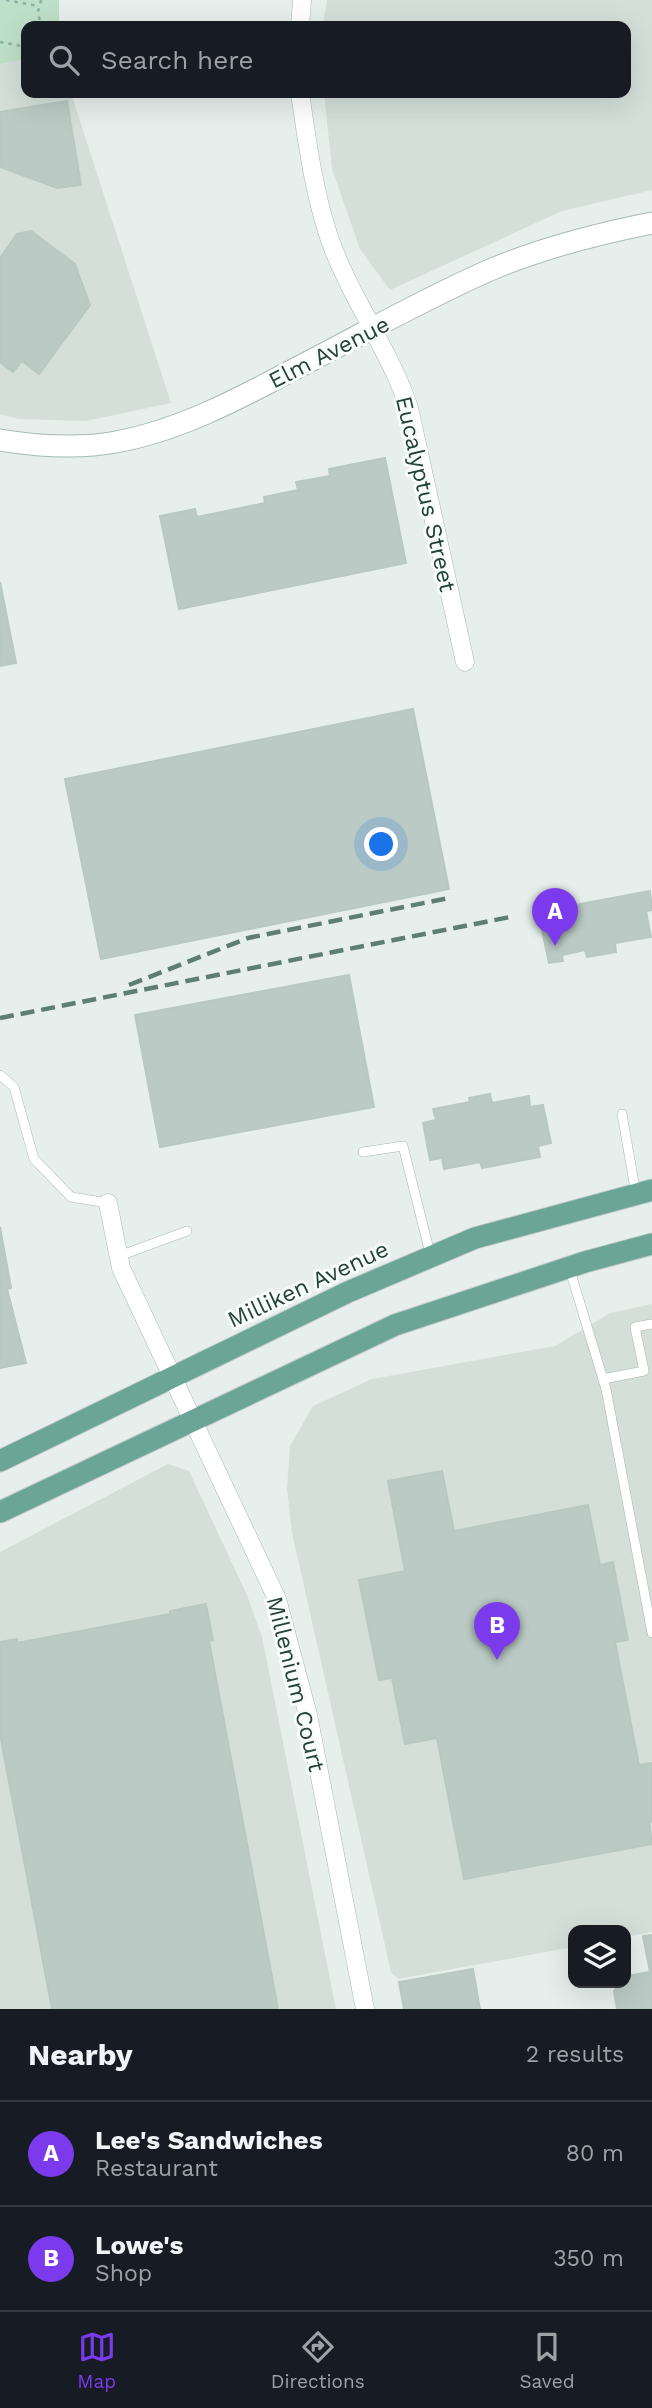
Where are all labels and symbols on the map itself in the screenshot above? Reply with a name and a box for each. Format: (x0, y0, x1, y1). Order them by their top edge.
street label: Elm Avenue (264, 310, 394, 394)
street label: Eucalyptus Street (390, 394, 461, 595)
your location (364, 827, 398, 861)
pin: A (532, 888, 578, 946)
street label: Milliken Avenue (223, 1235, 393, 1334)
street label: Millenium Court (261, 1594, 330, 1775)
pin: B (474, 1602, 520, 1660)

